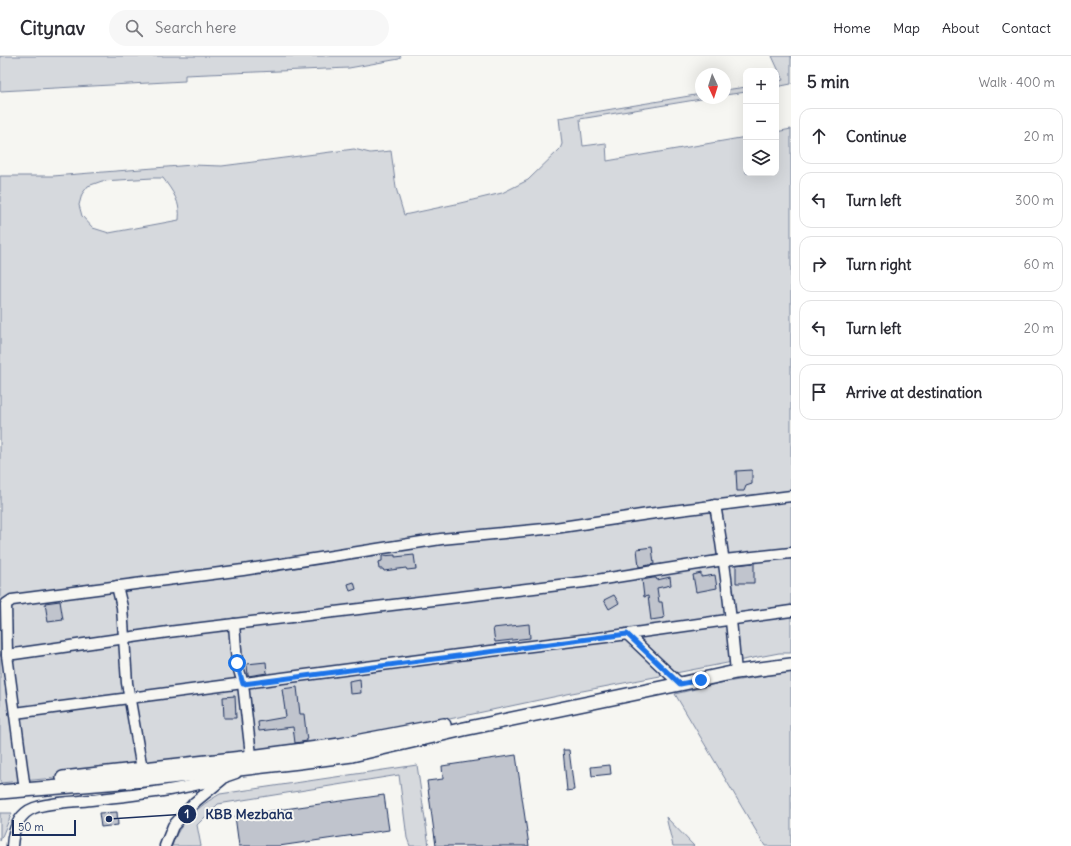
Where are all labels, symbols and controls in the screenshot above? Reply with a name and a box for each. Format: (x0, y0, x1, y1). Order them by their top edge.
search box (109, 10, 389, 46)
text: Citynav (20, 16, 85, 40)
icon: search (123, 17, 145, 39)
text: Search here (155, 18, 236, 37)
text: Home (833, 19, 871, 37)
text: Map (893, 19, 920, 37)
text: About (942, 19, 980, 37)
text: Contact (1002, 19, 1051, 37)
north arrow (695, 68, 731, 104)
map controls (743, 68, 779, 176)
button: + (743, 68, 779, 104)
text: 5 min (807, 71, 849, 93)
text: Walk · 400 m (978, 74, 1055, 91)
button: − (743, 104, 779, 140)
icon: ahead (808, 125, 830, 147)
text: Continue (846, 127, 907, 146)
text: 20 m (1024, 128, 1054, 145)
button: layers (743, 140, 779, 176)
icon: left (808, 189, 830, 211)
text: Turn left (846, 191, 901, 210)
text: 300 m (1015, 192, 1054, 209)
icon: right (808, 253, 830, 275)
text: Turn right (846, 255, 911, 274)
text: 60 m (1023, 256, 1054, 273)
icon: left (808, 317, 830, 339)
text: Turn left (846, 319, 901, 338)
text: 20 m (1024, 320, 1054, 337)
icon: arrive (808, 381, 830, 403)
text: Arrive at destination (846, 383, 982, 402)
route start (228, 654, 246, 672)
route end (692, 671, 710, 689)
callout: KBB Mezbaha (177, 801, 301, 827)
text: KBB Mezbaha (205, 805, 293, 823)
text: 1 (185, 806, 189, 821)
scale bar (12, 818, 76, 837)
text: 50 m (18, 820, 44, 834)

